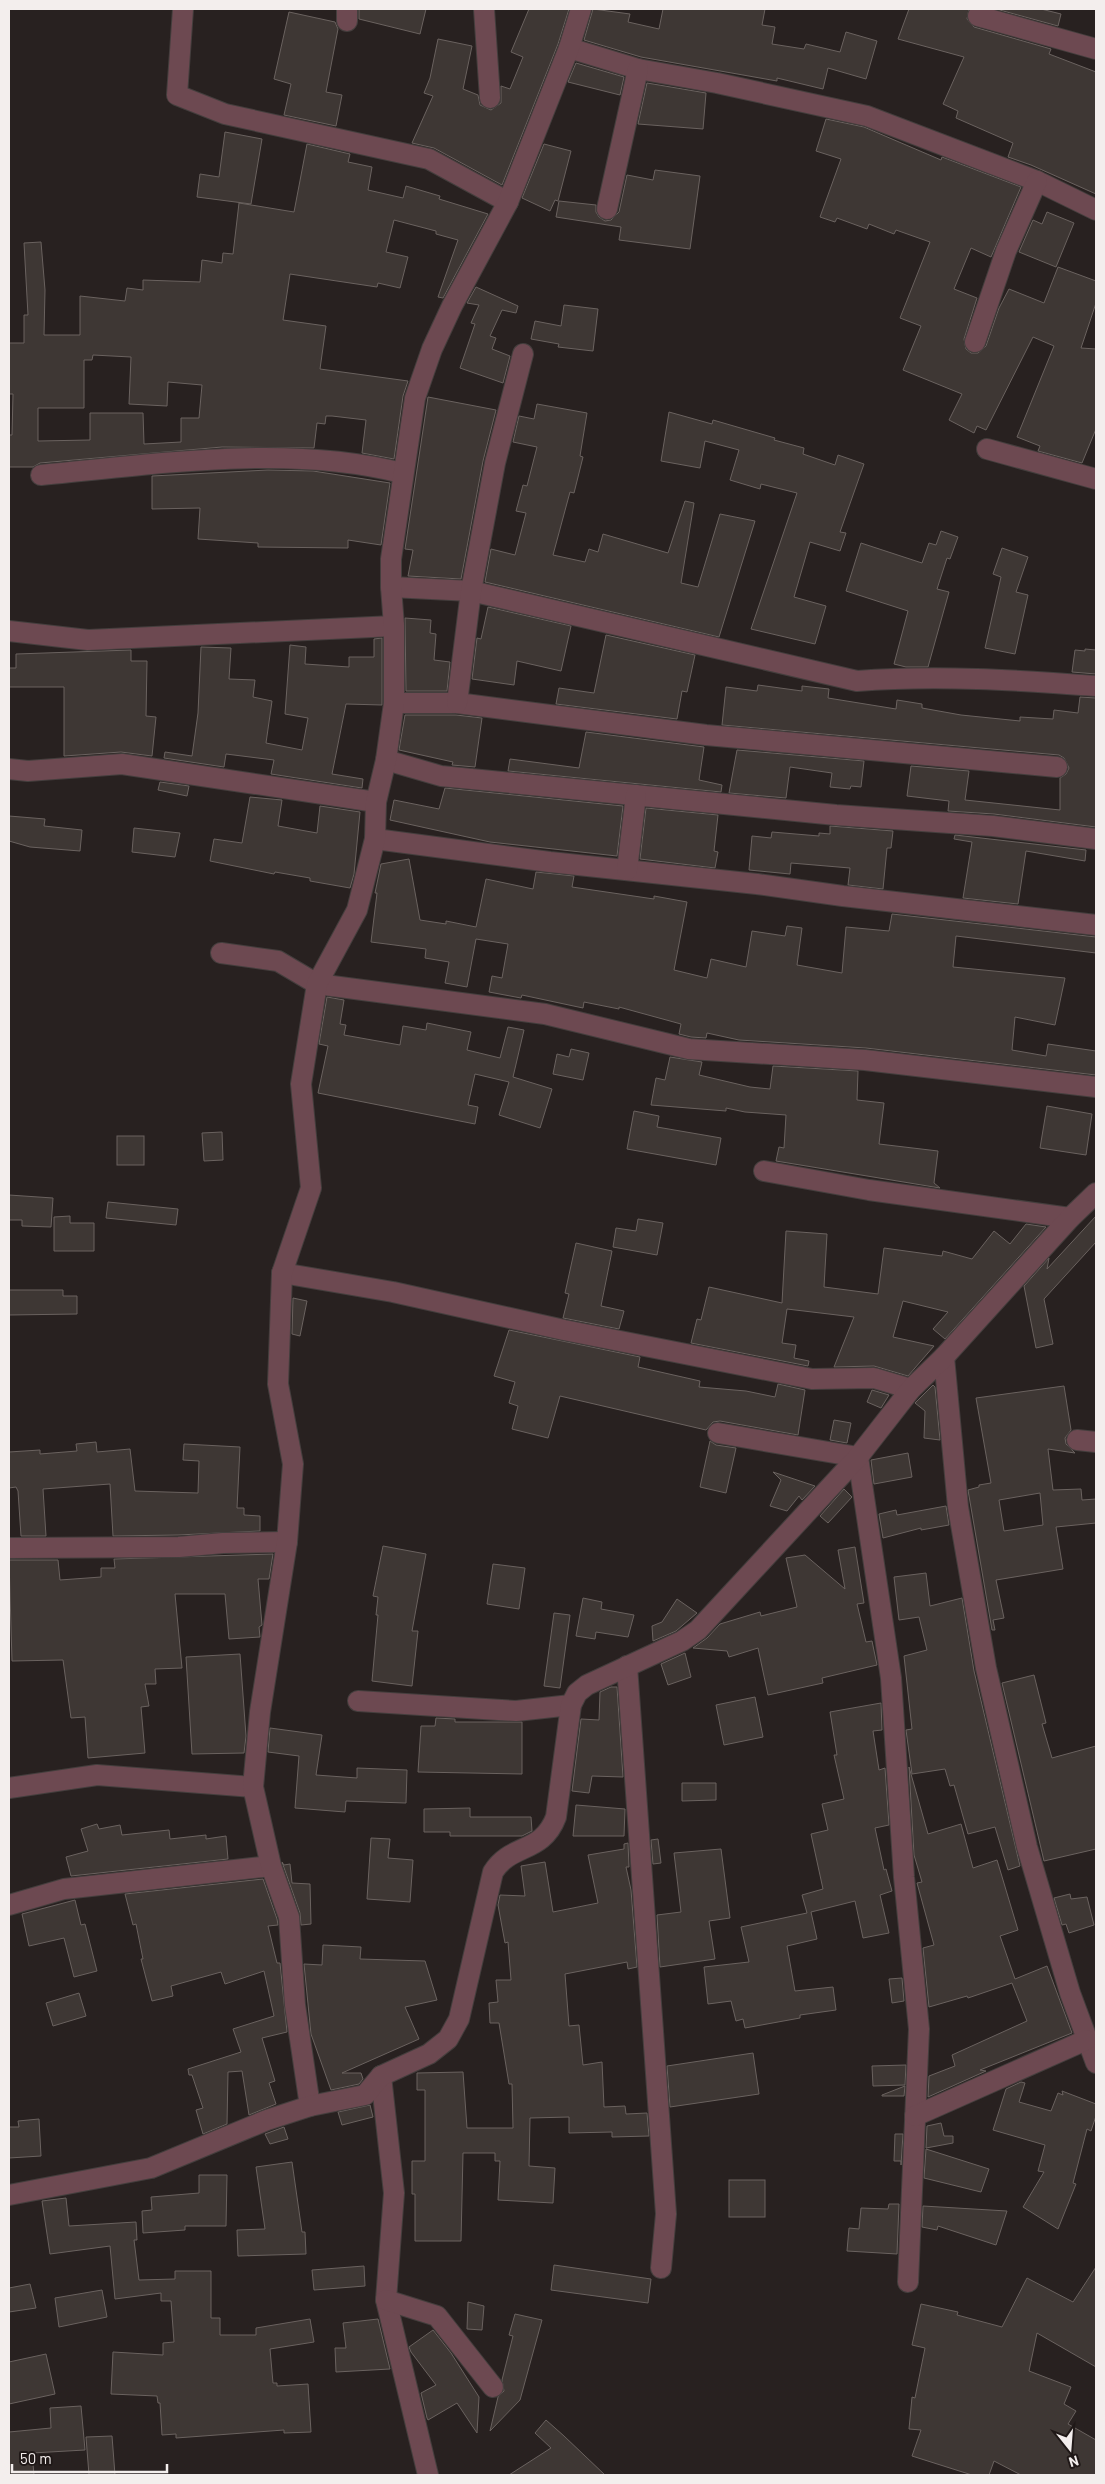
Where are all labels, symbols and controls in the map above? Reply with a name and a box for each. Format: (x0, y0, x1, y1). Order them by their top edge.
north arrow (1045, 2424, 1095, 2474)
scale bar (12, 2442, 168, 2474)
text: 50 m (20, 2449, 52, 2467)
text: N (1067, 2452, 1081, 2471)

